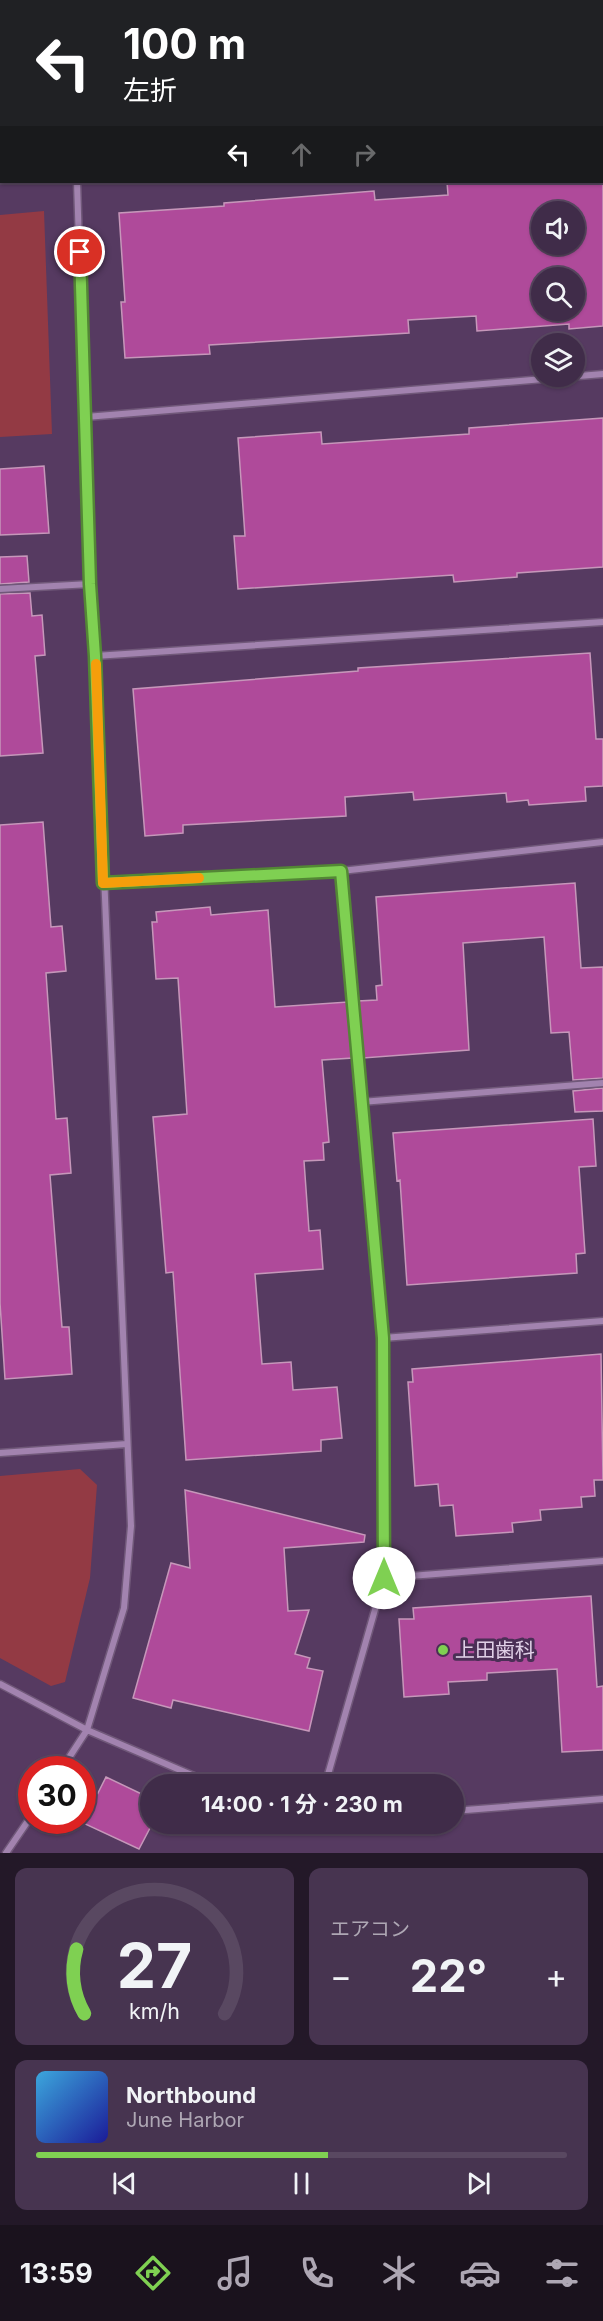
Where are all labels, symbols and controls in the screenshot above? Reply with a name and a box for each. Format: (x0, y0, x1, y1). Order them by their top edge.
text: 100 m (123, 18, 246, 69)
icon: left (24, 24, 102, 102)
text: 左折 (123, 74, 177, 107)
icon: left (222, 138, 255, 171)
icon: ahead (285, 138, 318, 171)
icon: right (348, 138, 381, 171)
map controls (531, 201, 585, 387)
button: sound (531, 201, 585, 255)
pin (54, 226, 105, 277)
icon: arrive (63, 235, 96, 268)
button: search (531, 267, 585, 321)
button: layers (531, 333, 585, 387)
position arrow (352, 1546, 416, 1610)
place label: 上田歯科 (455, 1638, 535, 1662)
marker: 上田歯科 (436, 1643, 450, 1657)
speed limit sign: 30 (18, 1756, 96, 1834)
text: 14:00 · 1 分 · 230 m (201, 1791, 403, 1817)
text: エアコン (330, 1917, 410, 1941)
text: 27 (117, 1928, 192, 2003)
text: 22° (410, 1948, 487, 2003)
text: − (330, 1956, 352, 1996)
text: + (545, 1956, 567, 1996)
text: km/h (129, 1998, 180, 2024)
text: Northbound (126, 2082, 256, 2108)
text: June Harbor (126, 2108, 244, 2132)
icon: previous (108, 2167, 141, 2200)
icon: pause (285, 2167, 318, 2200)
icon: next (462, 2167, 495, 2200)
icon: directions (132, 2252, 174, 2294)
icon: music (214, 2252, 256, 2294)
icon: phone (296, 2252, 338, 2294)
icon: climate (378, 2252, 420, 2294)
icon: car (459, 2252, 501, 2294)
icon: filters (541, 2252, 583, 2294)
text: 13:59 (20, 2257, 93, 2290)

